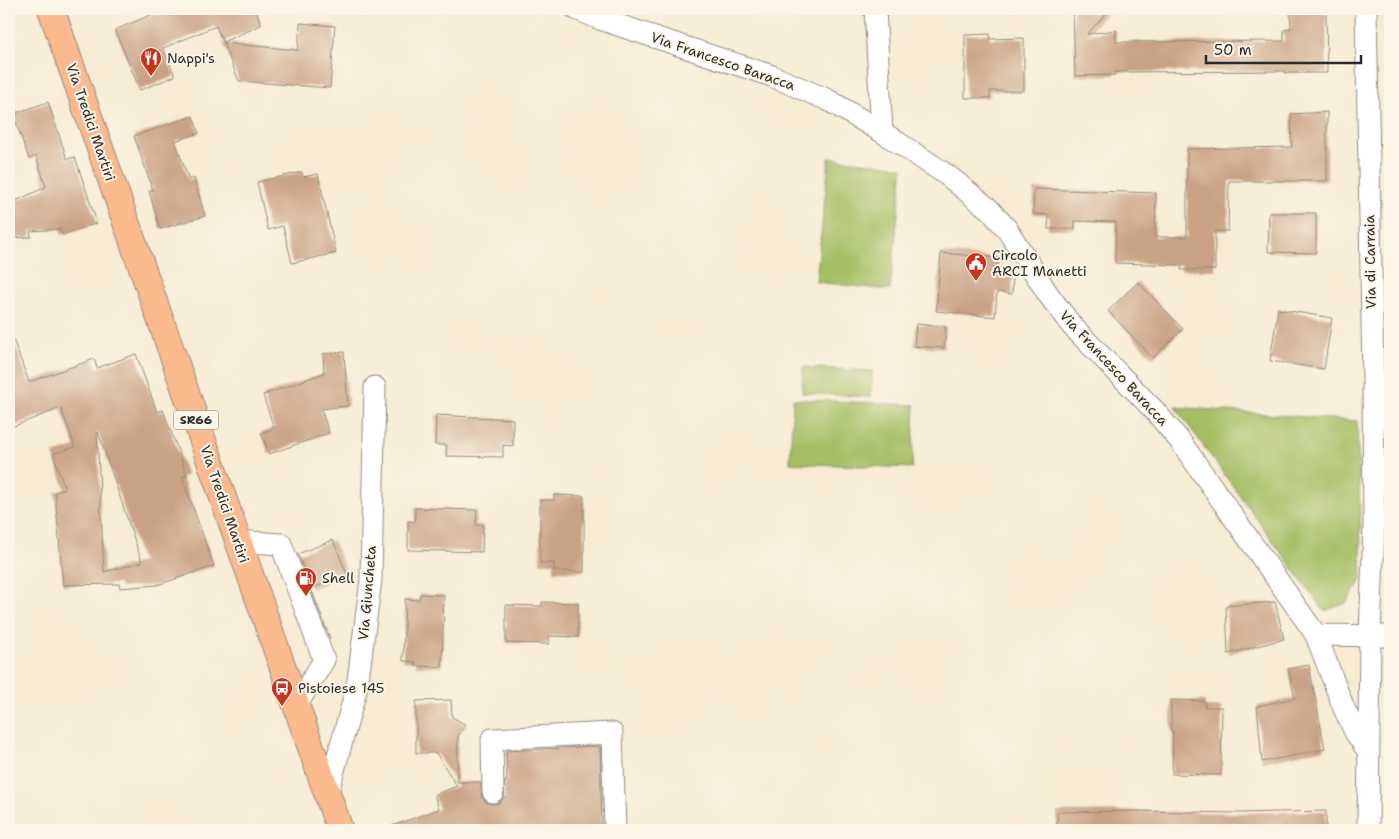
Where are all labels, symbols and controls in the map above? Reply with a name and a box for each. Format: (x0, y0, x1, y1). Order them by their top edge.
street label: Via Francesco Baracca (649, 28, 798, 94)
scale bar (1206, 32, 1362, 64)
text: 50 m (1214, 40, 1252, 60)
restaurant icon: Nappi's (139, 46, 163, 77)
place label: Nappi's (167, 49, 215, 67)
street label: Via Tredici Martiri (62, 61, 120, 183)
street label: Via di Carraia (1360, 214, 1380, 309)
place label: Circolo ARCI Manetti (992, 246, 1087, 280)
public building icon: Circolo ARCI Manetti (964, 251, 988, 282)
street label: Via Francesco Baracca (1056, 307, 1172, 430)
road number: SR66 (174, 410, 218, 430)
street label: Via Tredici Martiri (196, 443, 254, 565)
street label: Via Giuncheta (354, 544, 380, 641)
fuel station icon: Shell (294, 566, 318, 597)
place label: Shell (322, 569, 355, 587)
bus stop icon: Pistoiese 145 (270, 676, 294, 707)
place label: Pistoiese 145 (298, 679, 384, 697)

